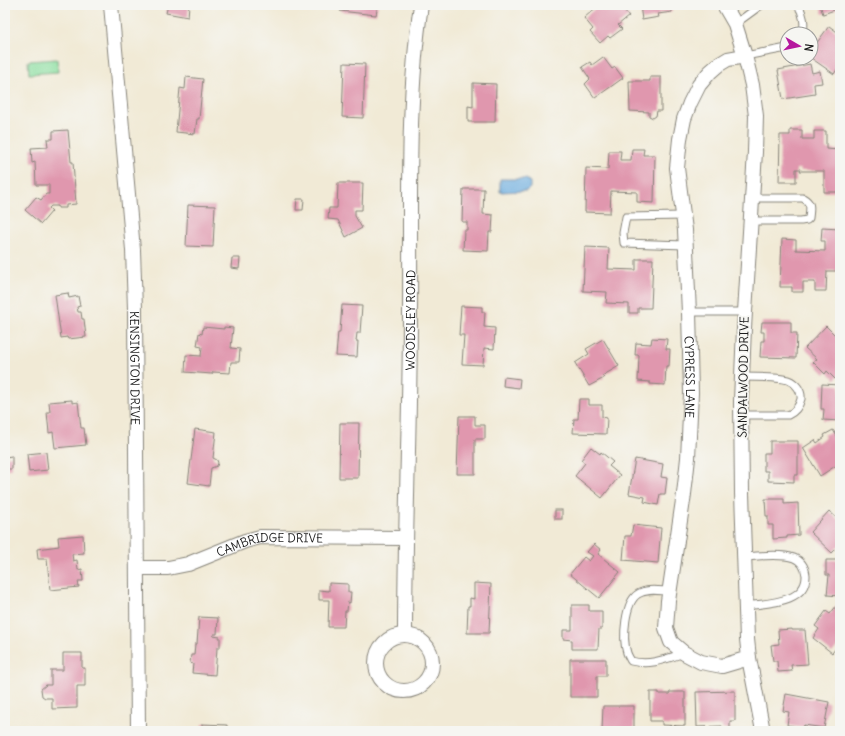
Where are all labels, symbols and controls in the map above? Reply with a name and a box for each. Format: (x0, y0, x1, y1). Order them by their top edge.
north arrow (779, 26, 819, 66)
text: N (801, 43, 816, 52)
street label: WOODSLEY ROAD (402, 270, 418, 371)
street label: KENSINGTON DRIVE (128, 311, 143, 425)
street label: SANDALWOOD DRIVE (734, 316, 752, 438)
street label: CYPRESS LANE (682, 336, 699, 418)
street label: CAMBRIDGE DRIVE (214, 530, 323, 559)

